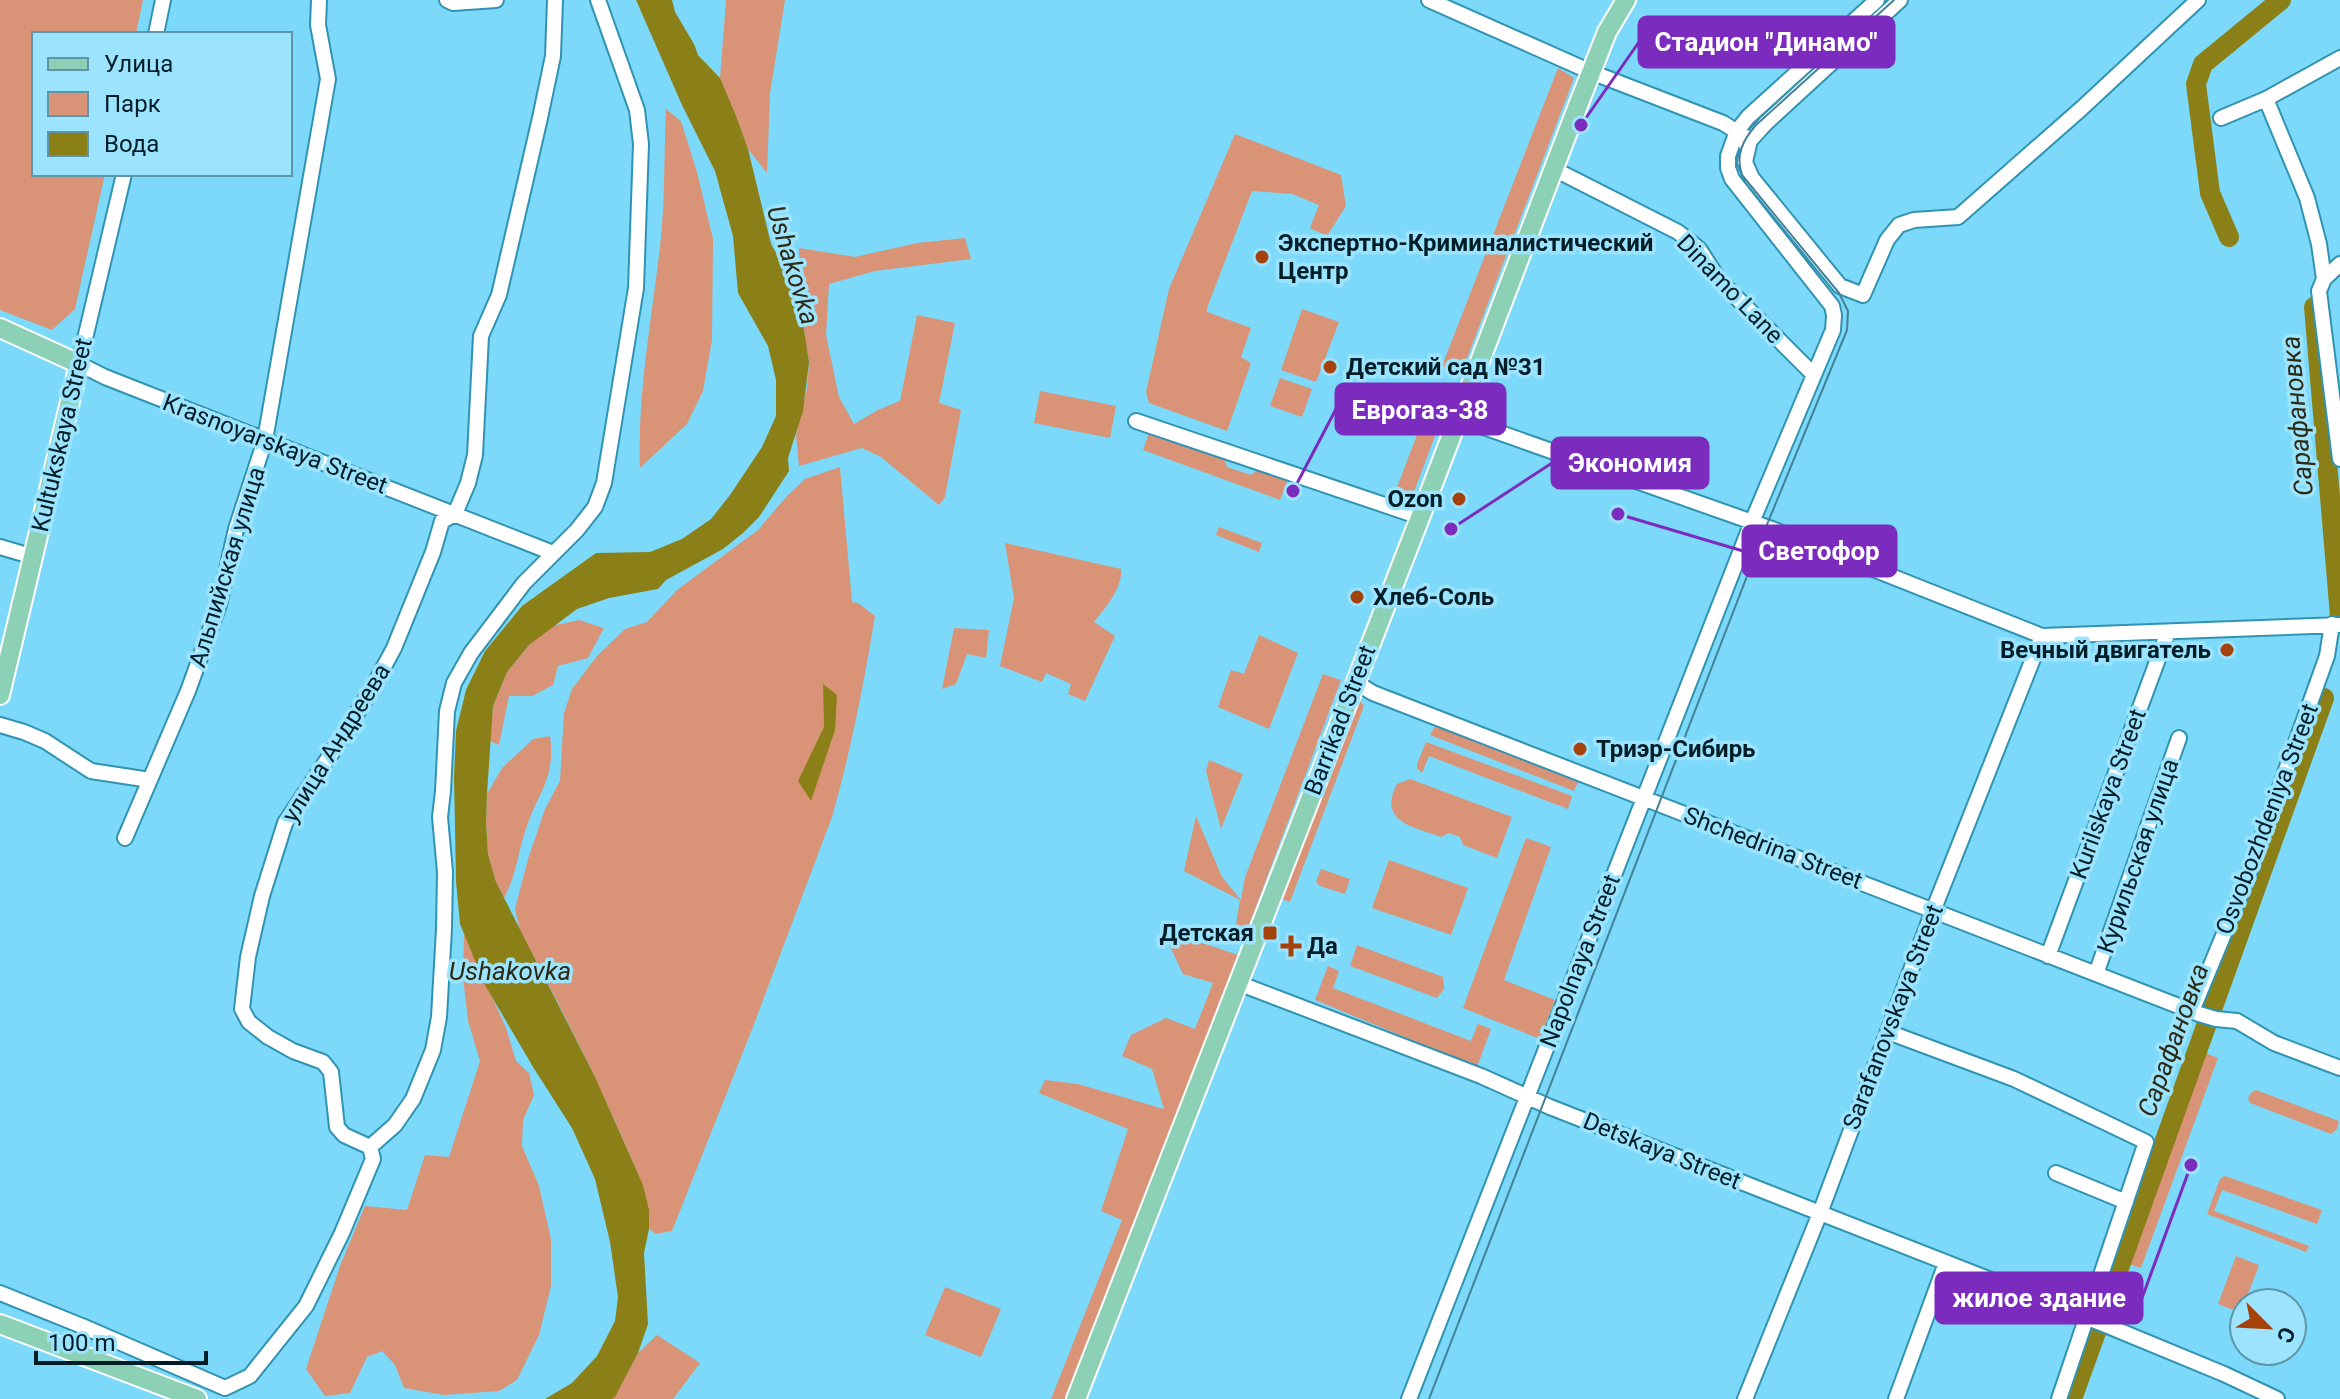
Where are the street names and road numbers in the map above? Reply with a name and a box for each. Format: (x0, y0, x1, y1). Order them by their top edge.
street label: Dinamo Lane (1671, 229, 1789, 349)
street label: Kultukskaya Street (26, 335, 98, 535)
street label: Krasnoyarskaya Street (159, 388, 391, 500)
street label: Альпийская улица (183, 463, 271, 671)
street label: Barrikad Street (1299, 641, 1381, 799)
street label: улица Андреева (276, 659, 396, 827)
street label: Osvobozhdeniya Street (2210, 699, 2324, 938)
street label: Kurilskaya Street (2064, 705, 2152, 883)
street label: Курильская улица (2092, 755, 2184, 957)
street label: Shchedrina Street (1680, 801, 1866, 895)
street label: Napolnaya Street (1534, 871, 1626, 1051)
street label: Sarafanovskaya Street (1837, 900, 1949, 1133)
street label: Detskaya Street (1579, 1107, 1745, 1195)

